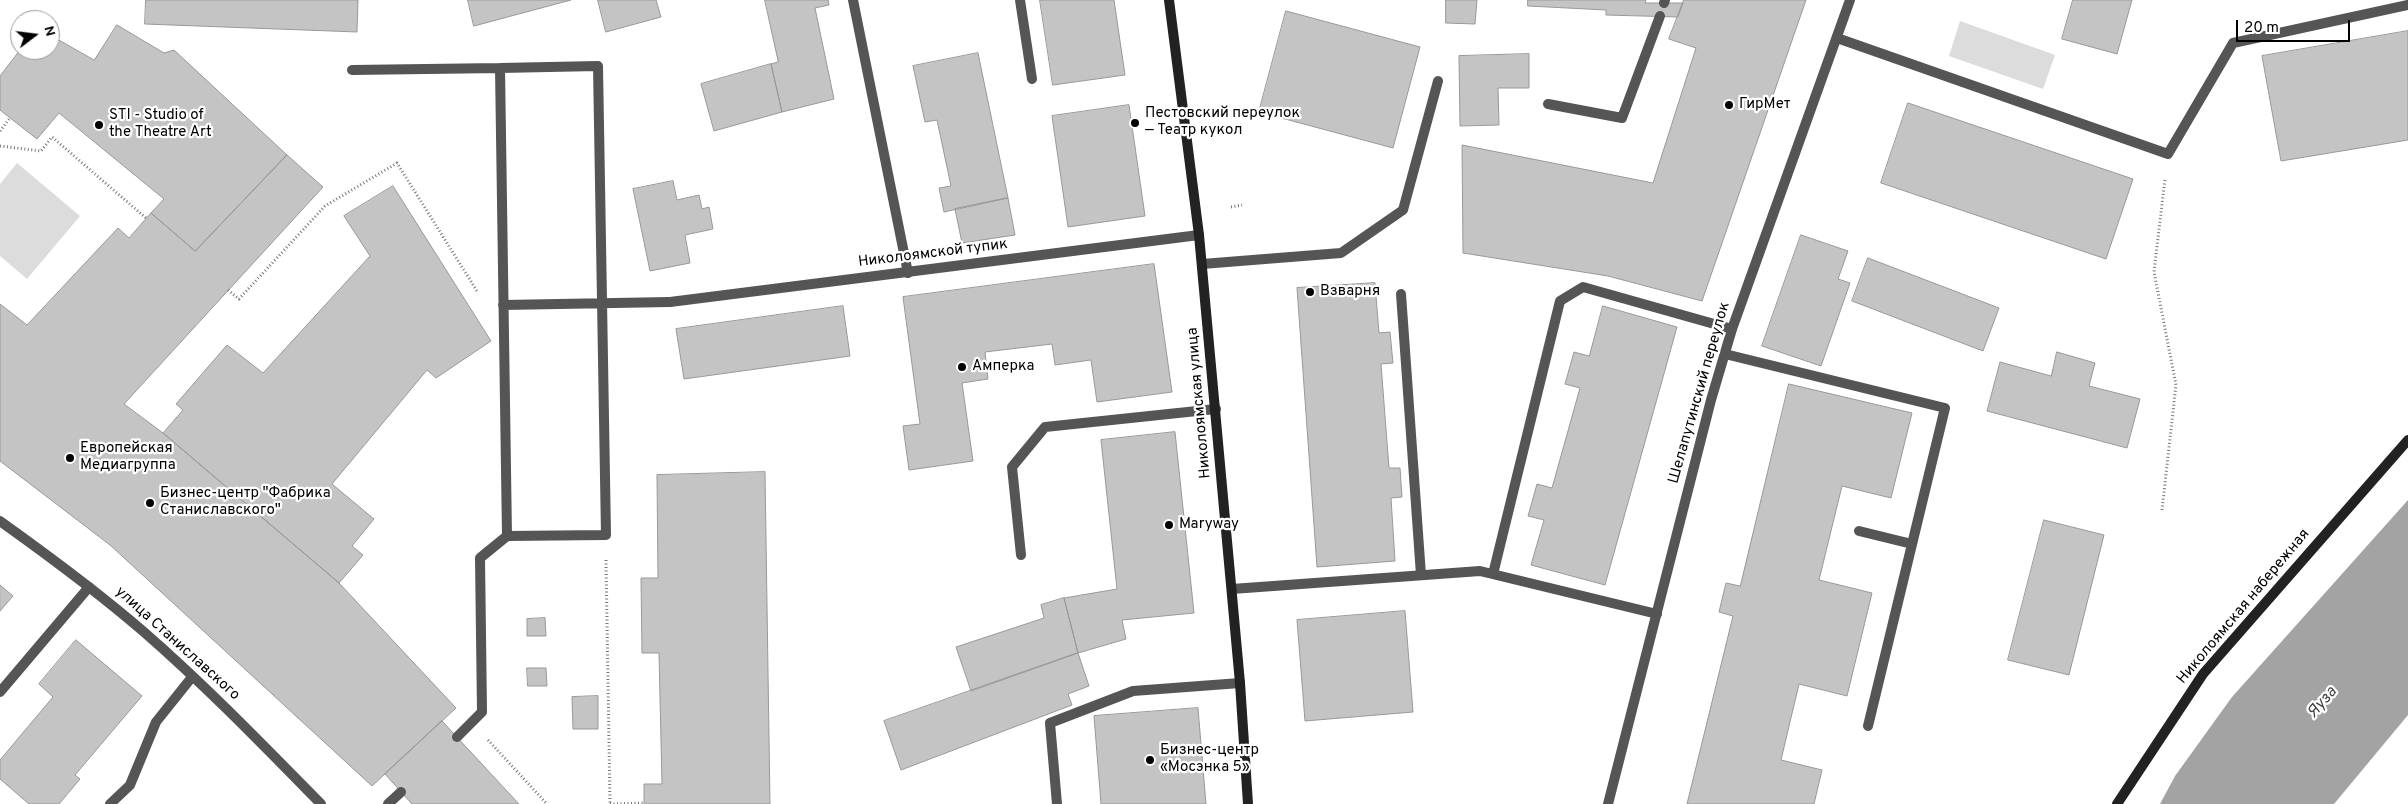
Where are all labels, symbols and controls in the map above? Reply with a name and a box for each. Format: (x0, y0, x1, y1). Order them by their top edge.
north arrow (10, 10, 60, 60)
scale bar (2238, 10, 2352, 42)
text: 20 m (2244, 19, 2279, 38)
text: N (39, 24, 59, 38)
place label: ГирМет (1739, 96, 1791, 114)
marker: ГирМет (1723, 99, 1735, 111)
place label: Пестовский переулок — Театр кукол (1145, 105, 1300, 140)
place label: STI - Studio of the Theatre Art (109, 107, 212, 142)
marker: Пестовский переулок — Театр кукол (1129, 117, 1141, 129)
marker: STI - Studio of the Theatre Art (93, 119, 105, 131)
street label: Николоямской тупик (857, 236, 1009, 272)
place label: Взварня (1320, 283, 1380, 301)
marker: Взварня (1304, 286, 1316, 298)
street label: Шелапутинский переулок (1665, 300, 1735, 486)
street label: Николоямская улица (1184, 327, 1216, 479)
place label: Амперка (972, 358, 1034, 376)
marker: Амперка (956, 361, 968, 373)
place label: Европейская Медиагруппа (80, 440, 176, 475)
marker: Европейская Медиагруппа (64, 452, 76, 464)
place label: Бизнес-центр "Фабрика Станиславского" (160, 485, 331, 520)
marker: Бизнес-центр "Фабрика Станиславского" (144, 497, 156, 509)
place label: Maryway (1179, 516, 1239, 534)
marker: Maryway (1163, 519, 1175, 531)
street label: Николоямская набережная (2174, 526, 2314, 688)
street label: улица Станиславского (111, 583, 243, 705)
water label: Яуза (2304, 683, 2342, 723)
place label: Бизнес-центр «Мосэнка 5» (1160, 742, 1259, 777)
marker: Бизнес-центр «Мосэнка 5» (1144, 754, 1156, 766)

